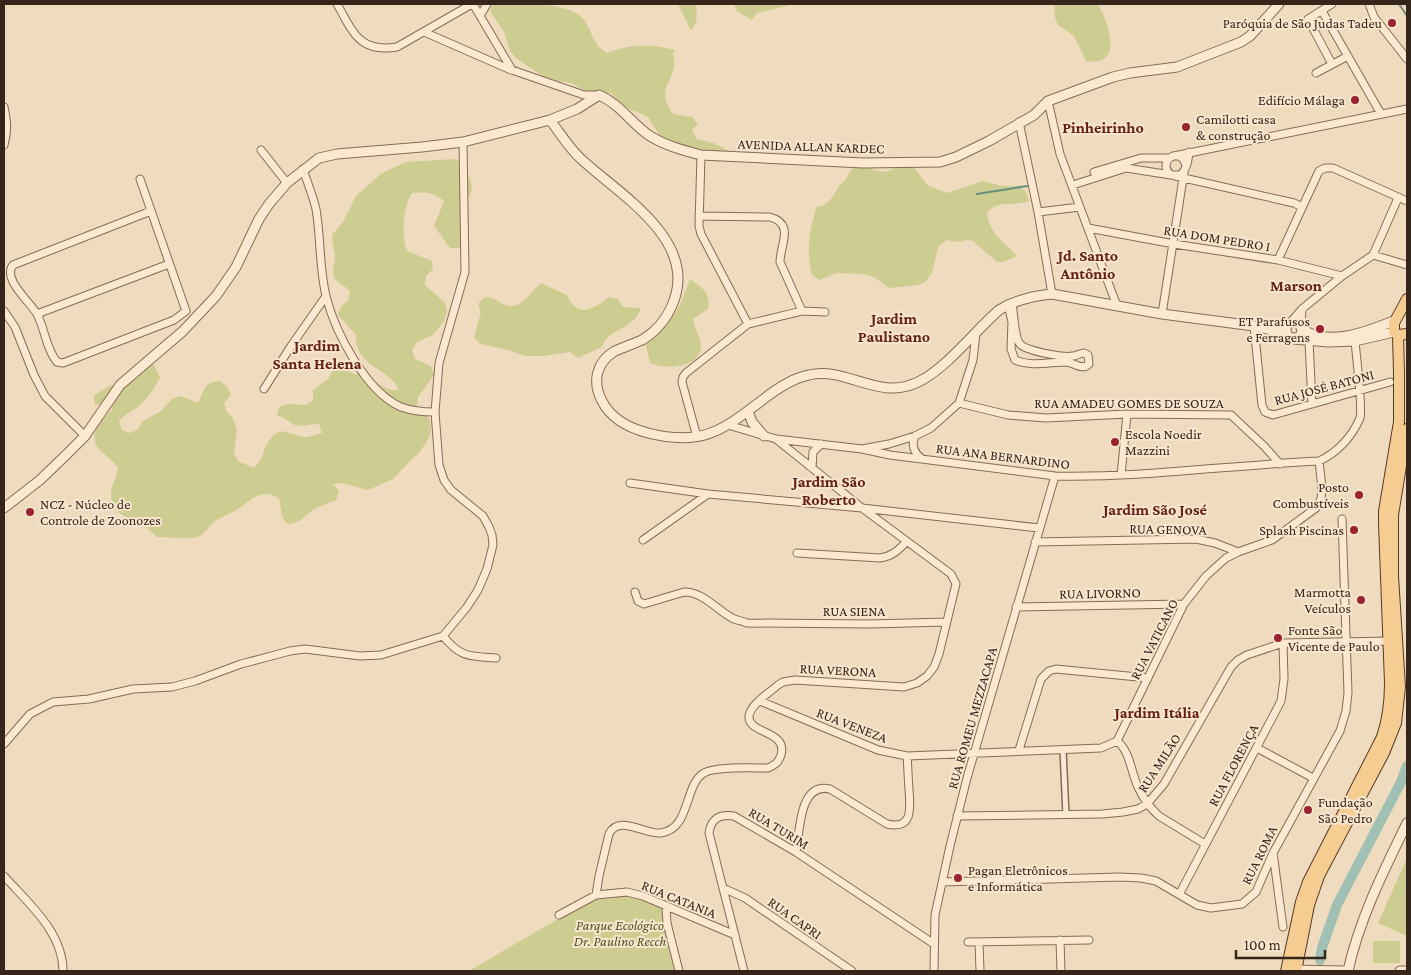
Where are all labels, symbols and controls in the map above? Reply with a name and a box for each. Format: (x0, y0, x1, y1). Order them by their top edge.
place label: Paróquia de São Judas Tadeu (1223, 15, 1383, 31)
marker: Paróquia de São Judas Tadeu (1386, 17, 1398, 29)
place label: Edifício Málaga (1258, 92, 1346, 108)
marker: Edifício Málaga (1349, 94, 1361, 106)
place label: Camilotti casa & construção (1196, 111, 1277, 143)
district label: Pinheirinho (1062, 119, 1144, 136)
marker: Camilotti casa & construção (1180, 121, 1192, 133)
street label: AVENIDA ALLAN KARDEC (737, 135, 885, 157)
street label: RUA DOM PEDRO I (1163, 222, 1271, 254)
district label: Jd. Santo Antônio (1056, 247, 1118, 282)
district label: Marson (1270, 277, 1322, 294)
district label: Jardim Paulistano (858, 310, 930, 345)
place label: ET Parafusos e Ferragens (1238, 313, 1310, 345)
marker: ET Parafusos e Ferragens (1314, 323, 1326, 335)
district label: Jardim Santa Helena (272, 337, 362, 372)
street label: RUA JOSÉ BATONI (1272, 366, 1376, 408)
street label: RUA AMADEU GOMES DE SOUZA (1034, 395, 1224, 411)
place label: Escola Noedir Mazzini (1125, 426, 1202, 458)
marker: Escola Noedir Mazzini (1109, 436, 1121, 448)
street label: RUA ANA BERNARDINO (935, 440, 1071, 472)
district label: Jardim São Roberto (790, 473, 866, 508)
place label: Posto Combustíveis (1273, 479, 1349, 511)
marker: Posto Combustíveis (1353, 489, 1365, 501)
place label: NCZ - Núcleo de Controle de Zoonozes (40, 496, 161, 528)
district label: Jardim São José (1101, 501, 1207, 518)
marker: NCZ - Núcleo de Controle de Zoonozes (24, 506, 36, 518)
street label: RUA GENOVA (1129, 520, 1207, 538)
place label: Splash Piscinas (1259, 522, 1344, 538)
marker: Splash Piscinas (1348, 524, 1360, 536)
street label: RUA LIVORNO (1059, 584, 1141, 602)
place label: Marmotta Veículos (1294, 584, 1352, 616)
marker: Marmotta Veículos (1355, 594, 1367, 606)
street label: RUA VATICANO (1127, 596, 1181, 682)
street label: RUA SIENA (823, 603, 885, 619)
place label: Fonte São Vicente de Paulo (1288, 622, 1380, 654)
marker: Fonte São Vicente de Paulo (1272, 632, 1284, 644)
street label: RUA ROMEU MEZZACAPA (944, 645, 1000, 791)
street label: RUA VERONA (799, 660, 877, 680)
street label: RUA VENEZA (814, 704, 890, 746)
district label: Jardim Itália (1113, 704, 1200, 721)
street label: RUA FLORENÇA (1205, 721, 1261, 809)
street label: RUA MILÃO (1134, 730, 1184, 796)
place label: Fundação São Pedro (1318, 794, 1373, 826)
street label: RUA TURIM (746, 804, 812, 852)
marker: Fundação São Pedro (1302, 804, 1314, 816)
street label: RUA ROMA (1238, 823, 1280, 887)
place label: Pagan Eletrônicos e Informática (968, 862, 1068, 894)
marker: Pagan Eletrônicos e Informática (952, 872, 964, 884)
street label: RUA CATANIA (639, 877, 719, 921)
street label: RUA CAPRI (765, 894, 825, 942)
park label: Parque Ecológico Dr. Paulino Recch (574, 917, 666, 949)
scale bar (1236, 928, 1325, 960)
text: 100 m (1244, 937, 1281, 953)

